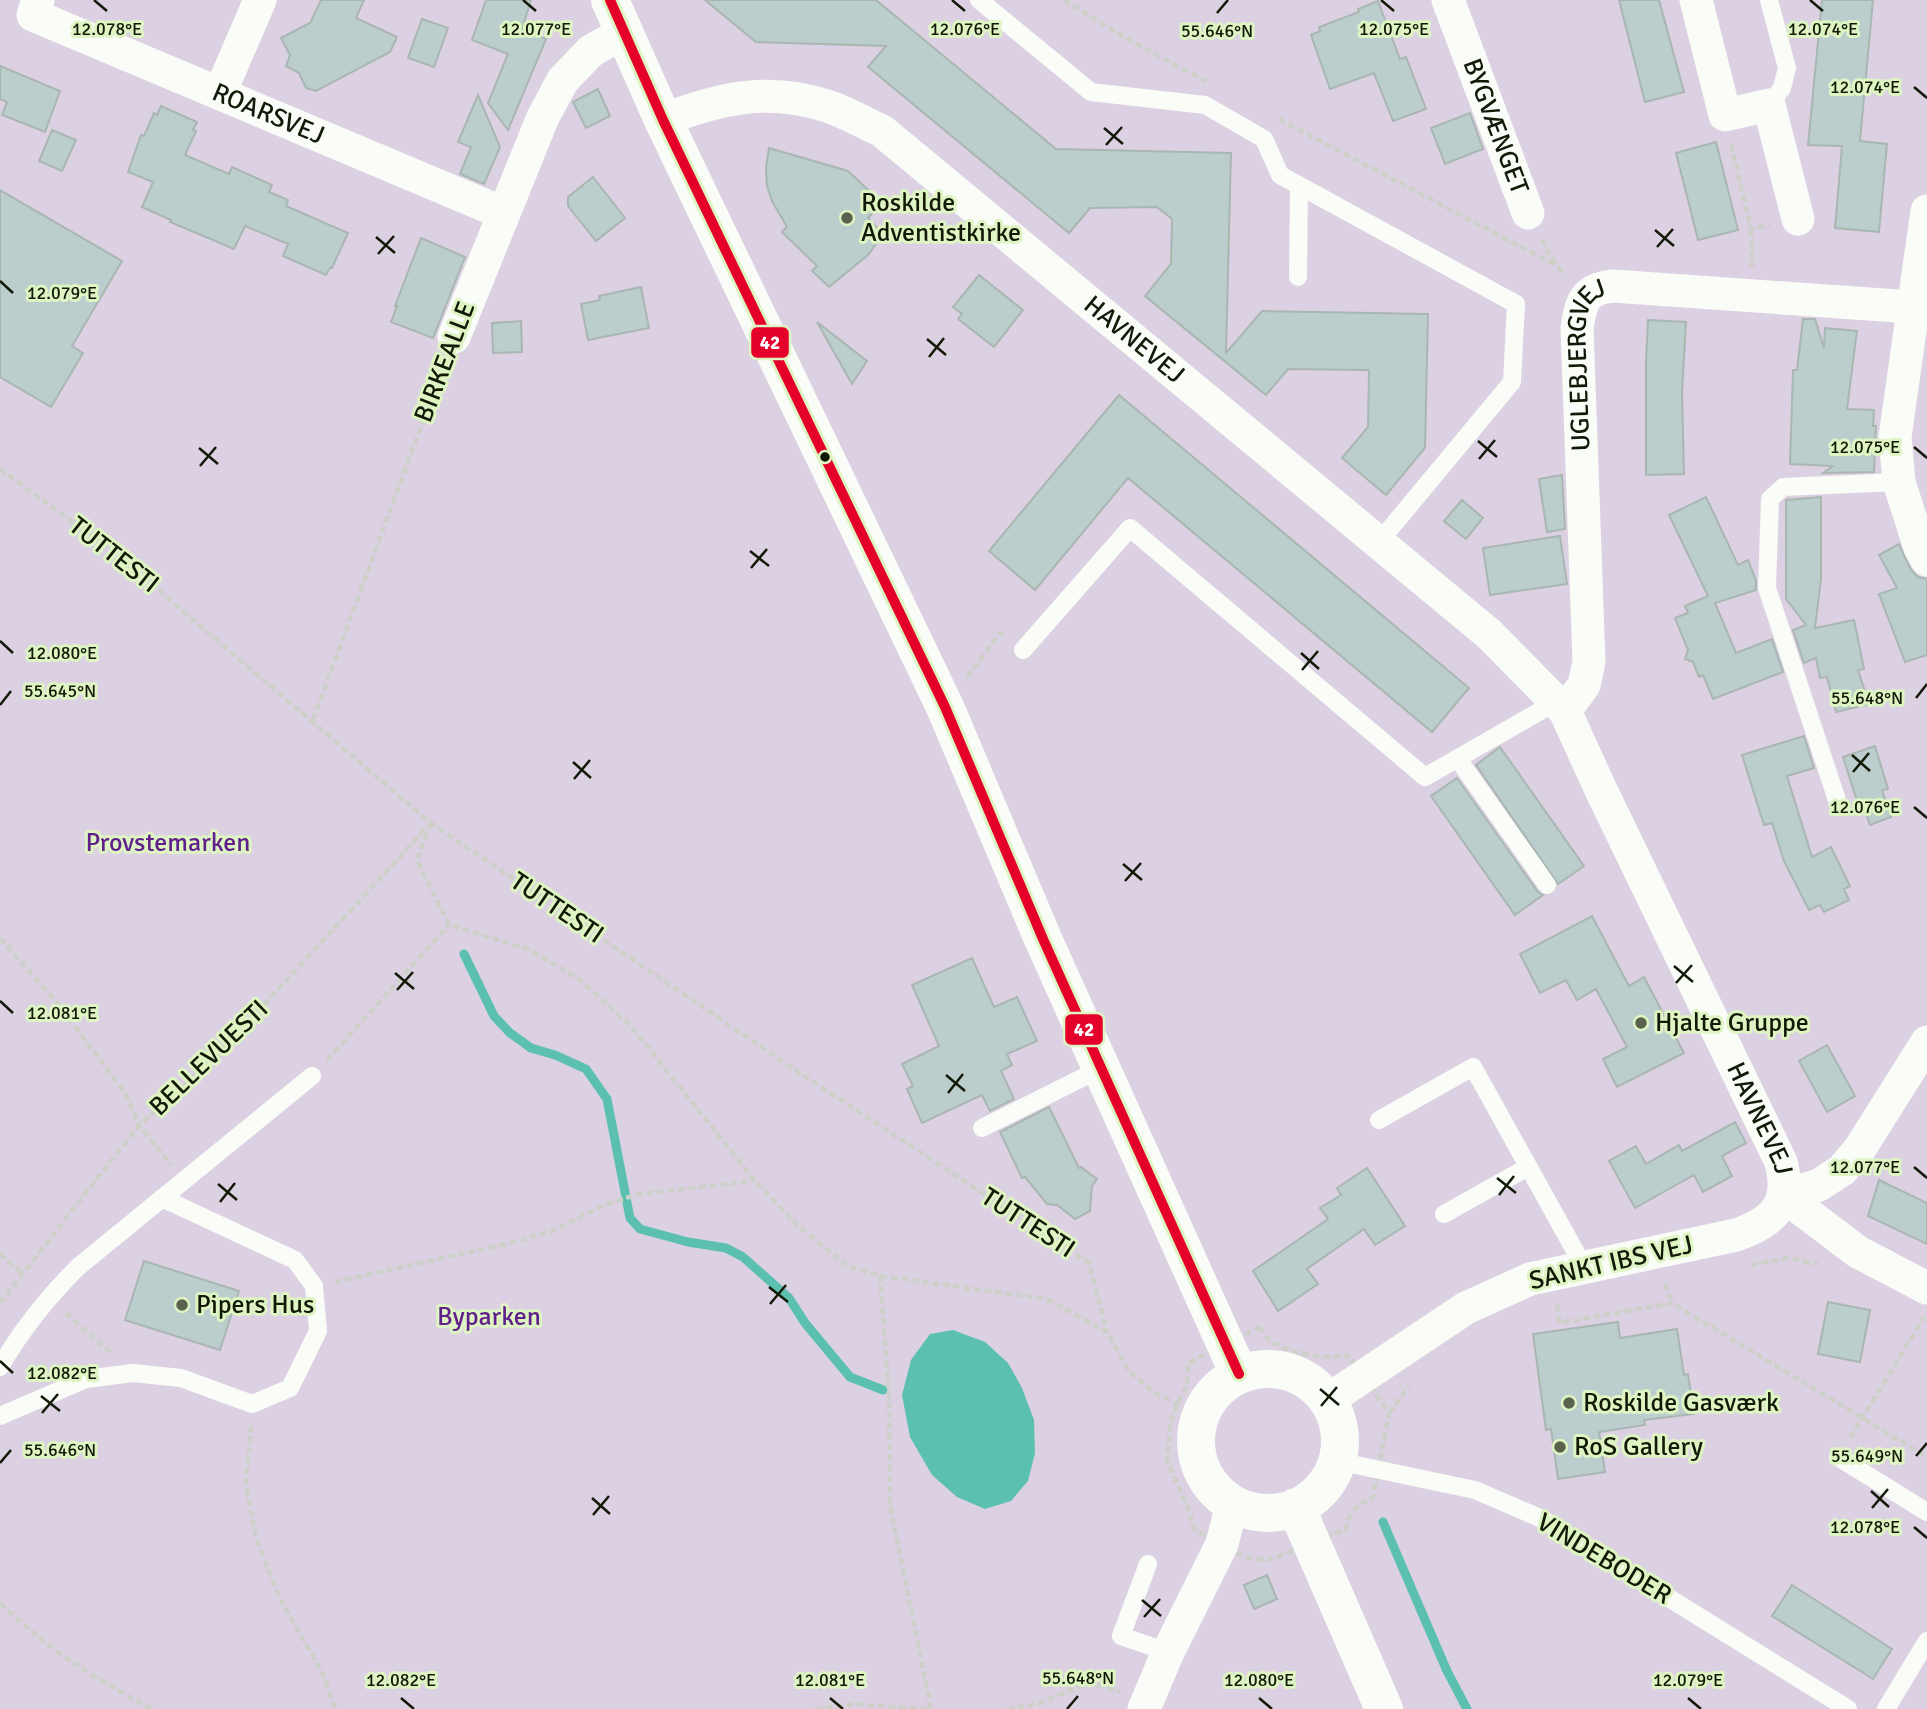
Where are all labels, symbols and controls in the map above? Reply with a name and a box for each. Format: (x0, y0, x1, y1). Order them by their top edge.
text: 12.078°E (72, 18, 142, 40)
text: 12.077°E (501, 18, 571, 40)
text: 12.076°E (930, 18, 1000, 40)
text: 12.075°E (1359, 18, 1429, 40)
text: 12.074°E (1788, 18, 1858, 40)
text: 55.646°N (1181, 20, 1253, 42)
street label: BYGVÆNGET (1455, 54, 1536, 199)
street label: ROARSVEJ (207, 76, 329, 152)
text: 12.074°E (1830, 76, 1900, 98)
place label: Roskilde Adventistkirke (861, 187, 1021, 249)
marker: Roskilde Adventistkirke (839, 210, 855, 226)
street label: UGLEBJERGVEJ (1561, 272, 1610, 452)
text: 12.079°E (27, 282, 97, 304)
street label: HAVNEVEJ (1077, 289, 1191, 391)
street label: BIRKEALLE (407, 297, 483, 427)
line badge: 42 (750, 326, 790, 359)
text: 42 (760, 331, 780, 355)
text: 12.075°E (1830, 436, 1900, 458)
unlabelled marker (818, 450, 832, 464)
street label: TUTTESTI (63, 510, 165, 600)
text: 12.080°E (27, 642, 97, 664)
text: 55.645°N (24, 680, 96, 702)
text: 55.648°N (1831, 687, 1903, 709)
text: 12.076°E (1830, 796, 1900, 818)
park label: Provstemarken (86, 827, 250, 859)
street label: TUTTESTI (504, 865, 610, 951)
street label: BELLEVUESTI (143, 993, 275, 1123)
text: 12.081°E (27, 1002, 97, 1024)
place label: Hjalte Gruppe (1655, 1007, 1809, 1039)
line badge: 42 (1064, 1013, 1104, 1046)
marker: Hjalte Gruppe (1633, 1015, 1649, 1031)
text: 42 (1074, 1018, 1094, 1042)
street label: HAVNEVEJ (1719, 1057, 1799, 1177)
text: 12.077°E (1830, 1156, 1900, 1178)
street label: TUTTESTI (975, 1181, 1081, 1265)
street label: SANKT IBS VEJ (1526, 1229, 1696, 1297)
place label: Pipers Hus (196, 1289, 314, 1321)
marker: Pipers Hus (174, 1297, 190, 1313)
park label: Byparken (437, 1301, 541, 1333)
text: 12.082°E (27, 1362, 97, 1384)
place label: Roskilde Gasværk (1583, 1387, 1779, 1419)
marker: Roskilde Gasværk (1561, 1395, 1577, 1411)
place label: RoS Gallery (1574, 1431, 1703, 1463)
text: 55.646°N (24, 1439, 96, 1461)
marker: RoS Gallery (1552, 1439, 1568, 1455)
text: 55.649°N (1831, 1445, 1903, 1467)
street label: VINDEBODER (1531, 1506, 1677, 1612)
text: 12.078°E (1830, 1516, 1900, 1538)
text: 55.648°N (1042, 1667, 1114, 1689)
text: 12.082°E (366, 1669, 436, 1691)
text: 12.081°E (795, 1669, 865, 1691)
text: 12.080°E (1224, 1669, 1294, 1691)
text: 12.079°E (1653, 1669, 1723, 1691)

